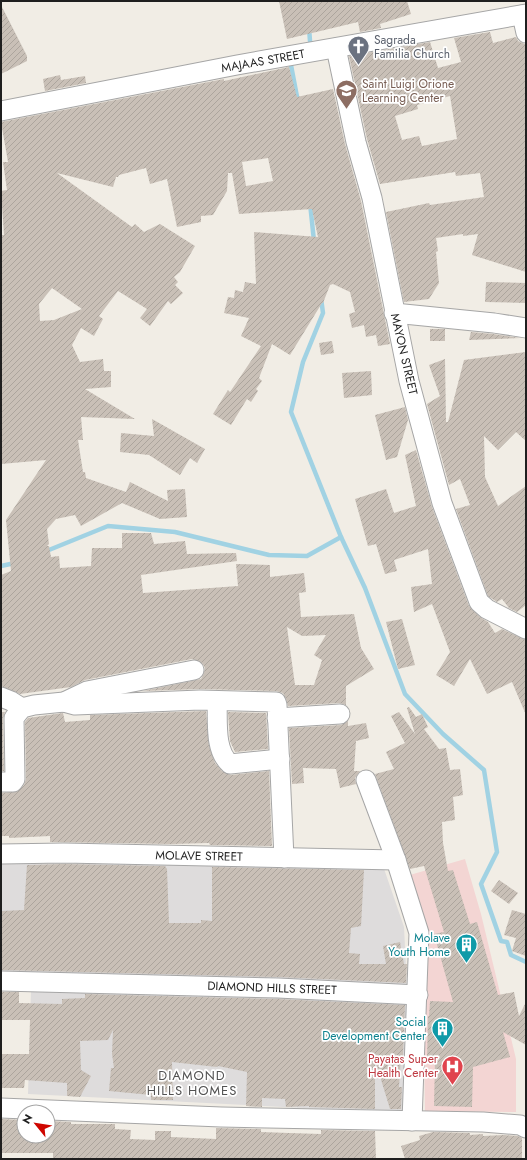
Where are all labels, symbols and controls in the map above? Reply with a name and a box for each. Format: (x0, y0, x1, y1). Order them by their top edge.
place label: Sagrada Familia Church (374, 31, 450, 63)
church icon: Sagrada Familia Church (345, 34, 371, 67)
street label: MAJAAS STREET (220, 45, 307, 77)
place label: Saint Luigi Orione Learning Center (362, 75, 454, 107)
school or university icon: Saint Luigi Orione Learning Center (334, 78, 360, 111)
street label: MAYON STREET (386, 312, 422, 397)
street label: MOLAVE STREET (155, 846, 243, 866)
place label: Molave Youth Home (388, 929, 450, 961)
building icon: Molave Youth Home (453, 932, 479, 965)
street label: DIAMOND HILLS STREET (207, 977, 337, 999)
place label: Social Development Center (322, 1013, 427, 1045)
building icon: Social Development Center (429, 1016, 455, 1049)
place label: Payatas Super Health Center (368, 1050, 439, 1082)
hospital icon: Payatas Super Health Center (440, 1053, 466, 1086)
district label: DIAMOND HILLS HOMES (147, 1066, 237, 1100)
north arrow (16, 1104, 56, 1144)
text: N (18, 1111, 36, 1127)

